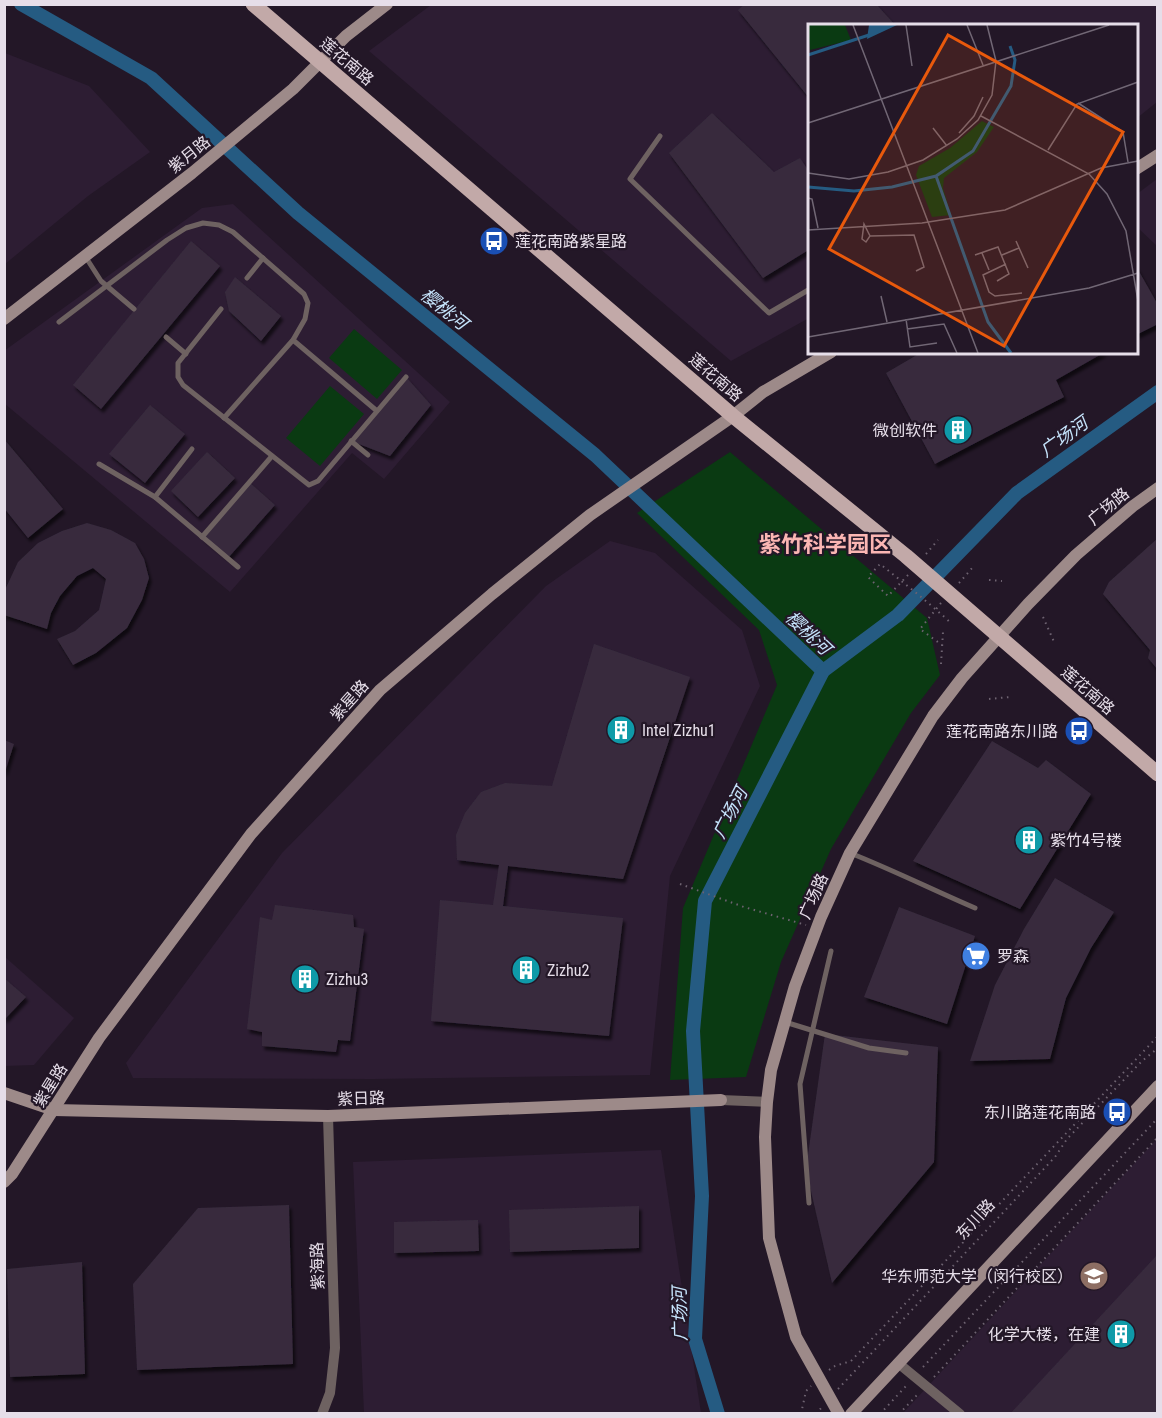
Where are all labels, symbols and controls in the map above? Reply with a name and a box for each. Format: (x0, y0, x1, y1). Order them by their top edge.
inset map (808, 24, 1138, 354)
street label: 莲花南路 (316, 34, 377, 89)
street label: 紫月路 (165, 132, 214, 177)
bus stop icon: 莲花南路紫星路 (478, 225, 510, 257)
place label: 莲花南路紫星路 (515, 232, 627, 251)
water label: 樱桃河 (417, 283, 474, 336)
street label: 莲花南路 (685, 349, 746, 406)
water label: 广场河 (1036, 410, 1094, 461)
building icon: 微创软件 (942, 414, 974, 446)
place label: 微创软件 (873, 421, 937, 440)
street label: 广场路 (1084, 484, 1133, 529)
district label: 紫竹科学园区 (759, 532, 891, 557)
water label: 樱桃河 (781, 607, 837, 661)
street label: 莲花南路 (1057, 662, 1118, 719)
street label: 紫星路 (326, 676, 372, 725)
building icon: Intel Zizhu1 (605, 714, 637, 746)
bus stop icon: 莲花南路东川路 (1063, 715, 1095, 747)
place label: Intel Zizhu1 (642, 721, 716, 740)
place label: 莲花南路东川路 (946, 722, 1058, 741)
water label: 广场河 (708, 781, 753, 842)
building icon: 紫竹4号楼 (1013, 824, 1045, 856)
place label: 紫竹4号楼 (1050, 831, 1122, 850)
street label: 广场路 (795, 870, 832, 922)
supermarket icon: 罗森 (960, 940, 992, 972)
place label: 罗森 (997, 947, 1029, 966)
building icon: Zizhu2 (510, 954, 542, 986)
place label: Zizhu2 (547, 961, 590, 980)
building icon: Zizhu3 (289, 963, 321, 995)
place label: Zizhu3 (326, 970, 368, 989)
street label: 紫星路 (30, 1060, 71, 1111)
street label: 紫日路 (337, 1088, 385, 1109)
bus stop icon: 东川路莲花南路 (1101, 1096, 1133, 1128)
place label: 东川路莲花南路 (984, 1103, 1096, 1122)
street label: 东川路 (952, 1195, 999, 1243)
street label: 紫海路 (307, 1242, 328, 1290)
school or university icon: 华东师范大学（闵行校区） (1078, 1260, 1110, 1292)
place label: 华东师范大学（闵行校区） (881, 1267, 1073, 1286)
water label: 广场河 (668, 1284, 690, 1341)
building icon: 化学大楼，在建 (1105, 1318, 1137, 1350)
place label: 化学大楼，在建 (988, 1325, 1100, 1344)

